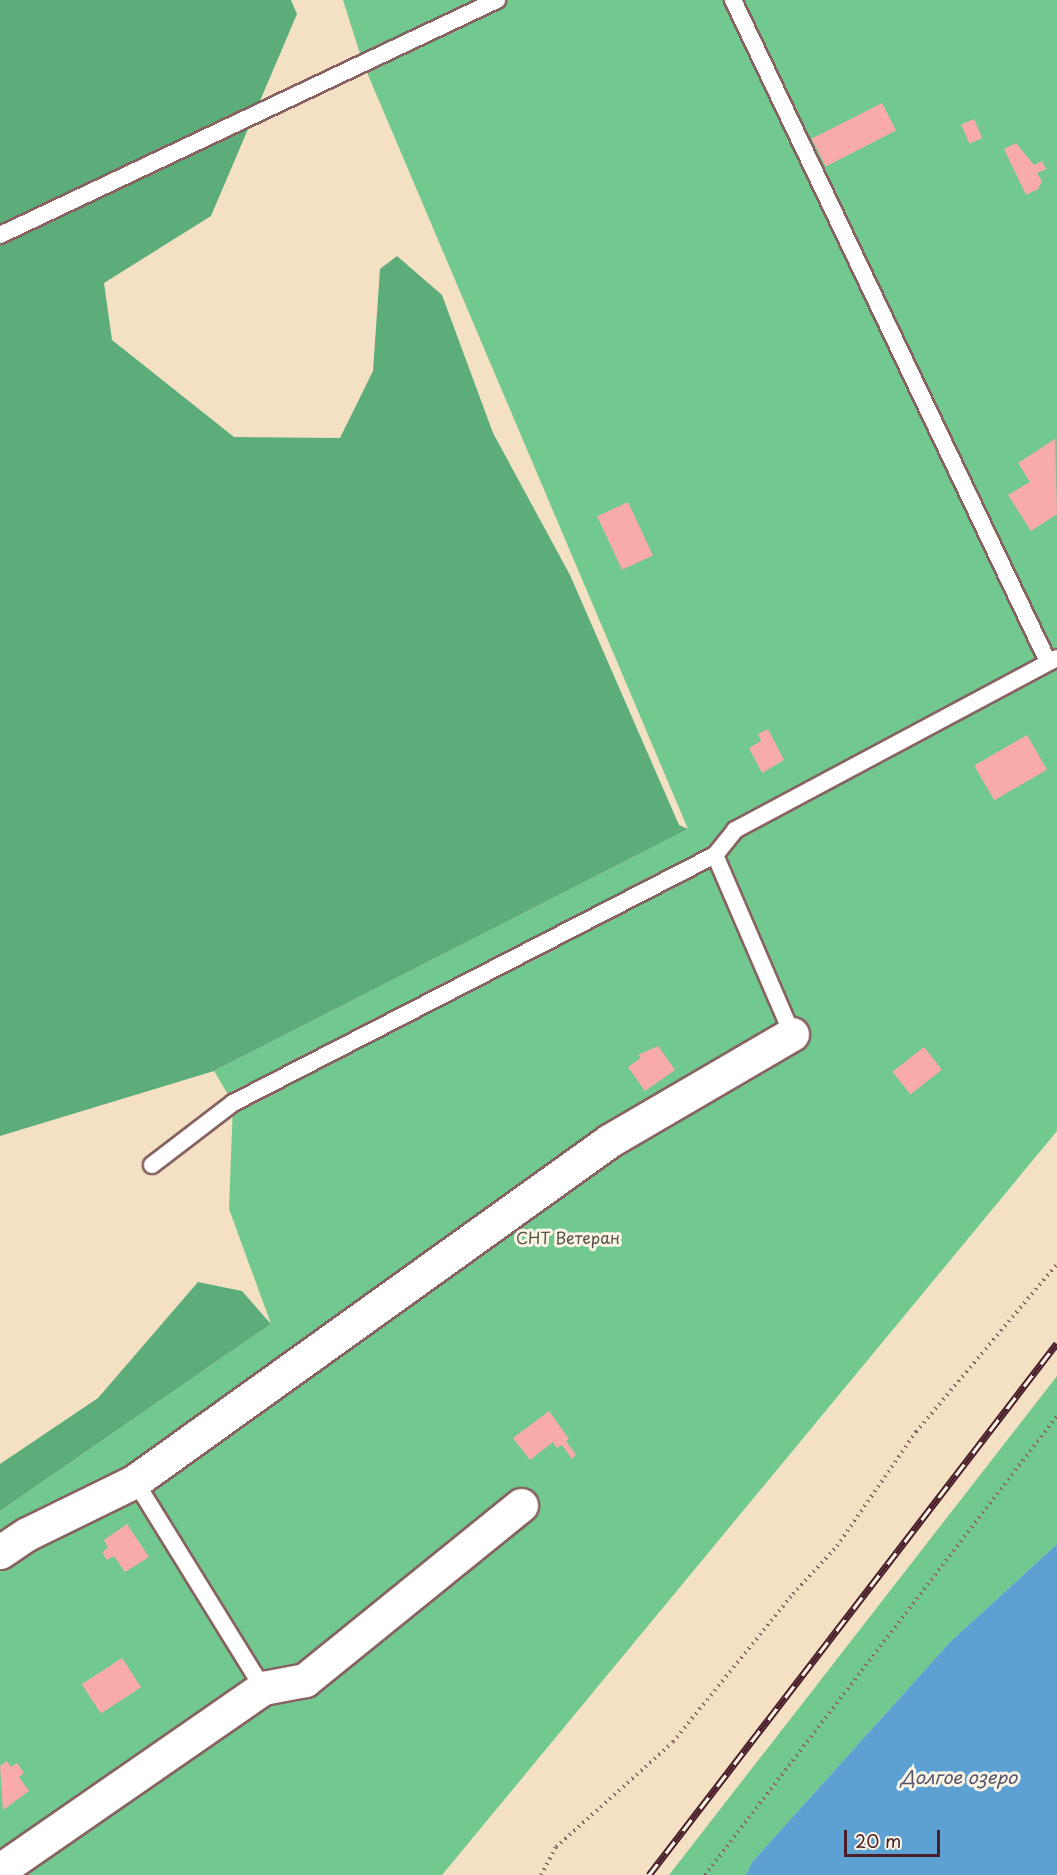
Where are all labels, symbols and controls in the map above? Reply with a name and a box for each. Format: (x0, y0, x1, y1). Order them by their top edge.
park label: СНТ Ветеран (515, 1227, 621, 1247)
water label: Долгое озеро (900, 1766, 1018, 1788)
scale bar (847, 1818, 943, 1856)
text: 20 m (855, 1827, 901, 1854)

